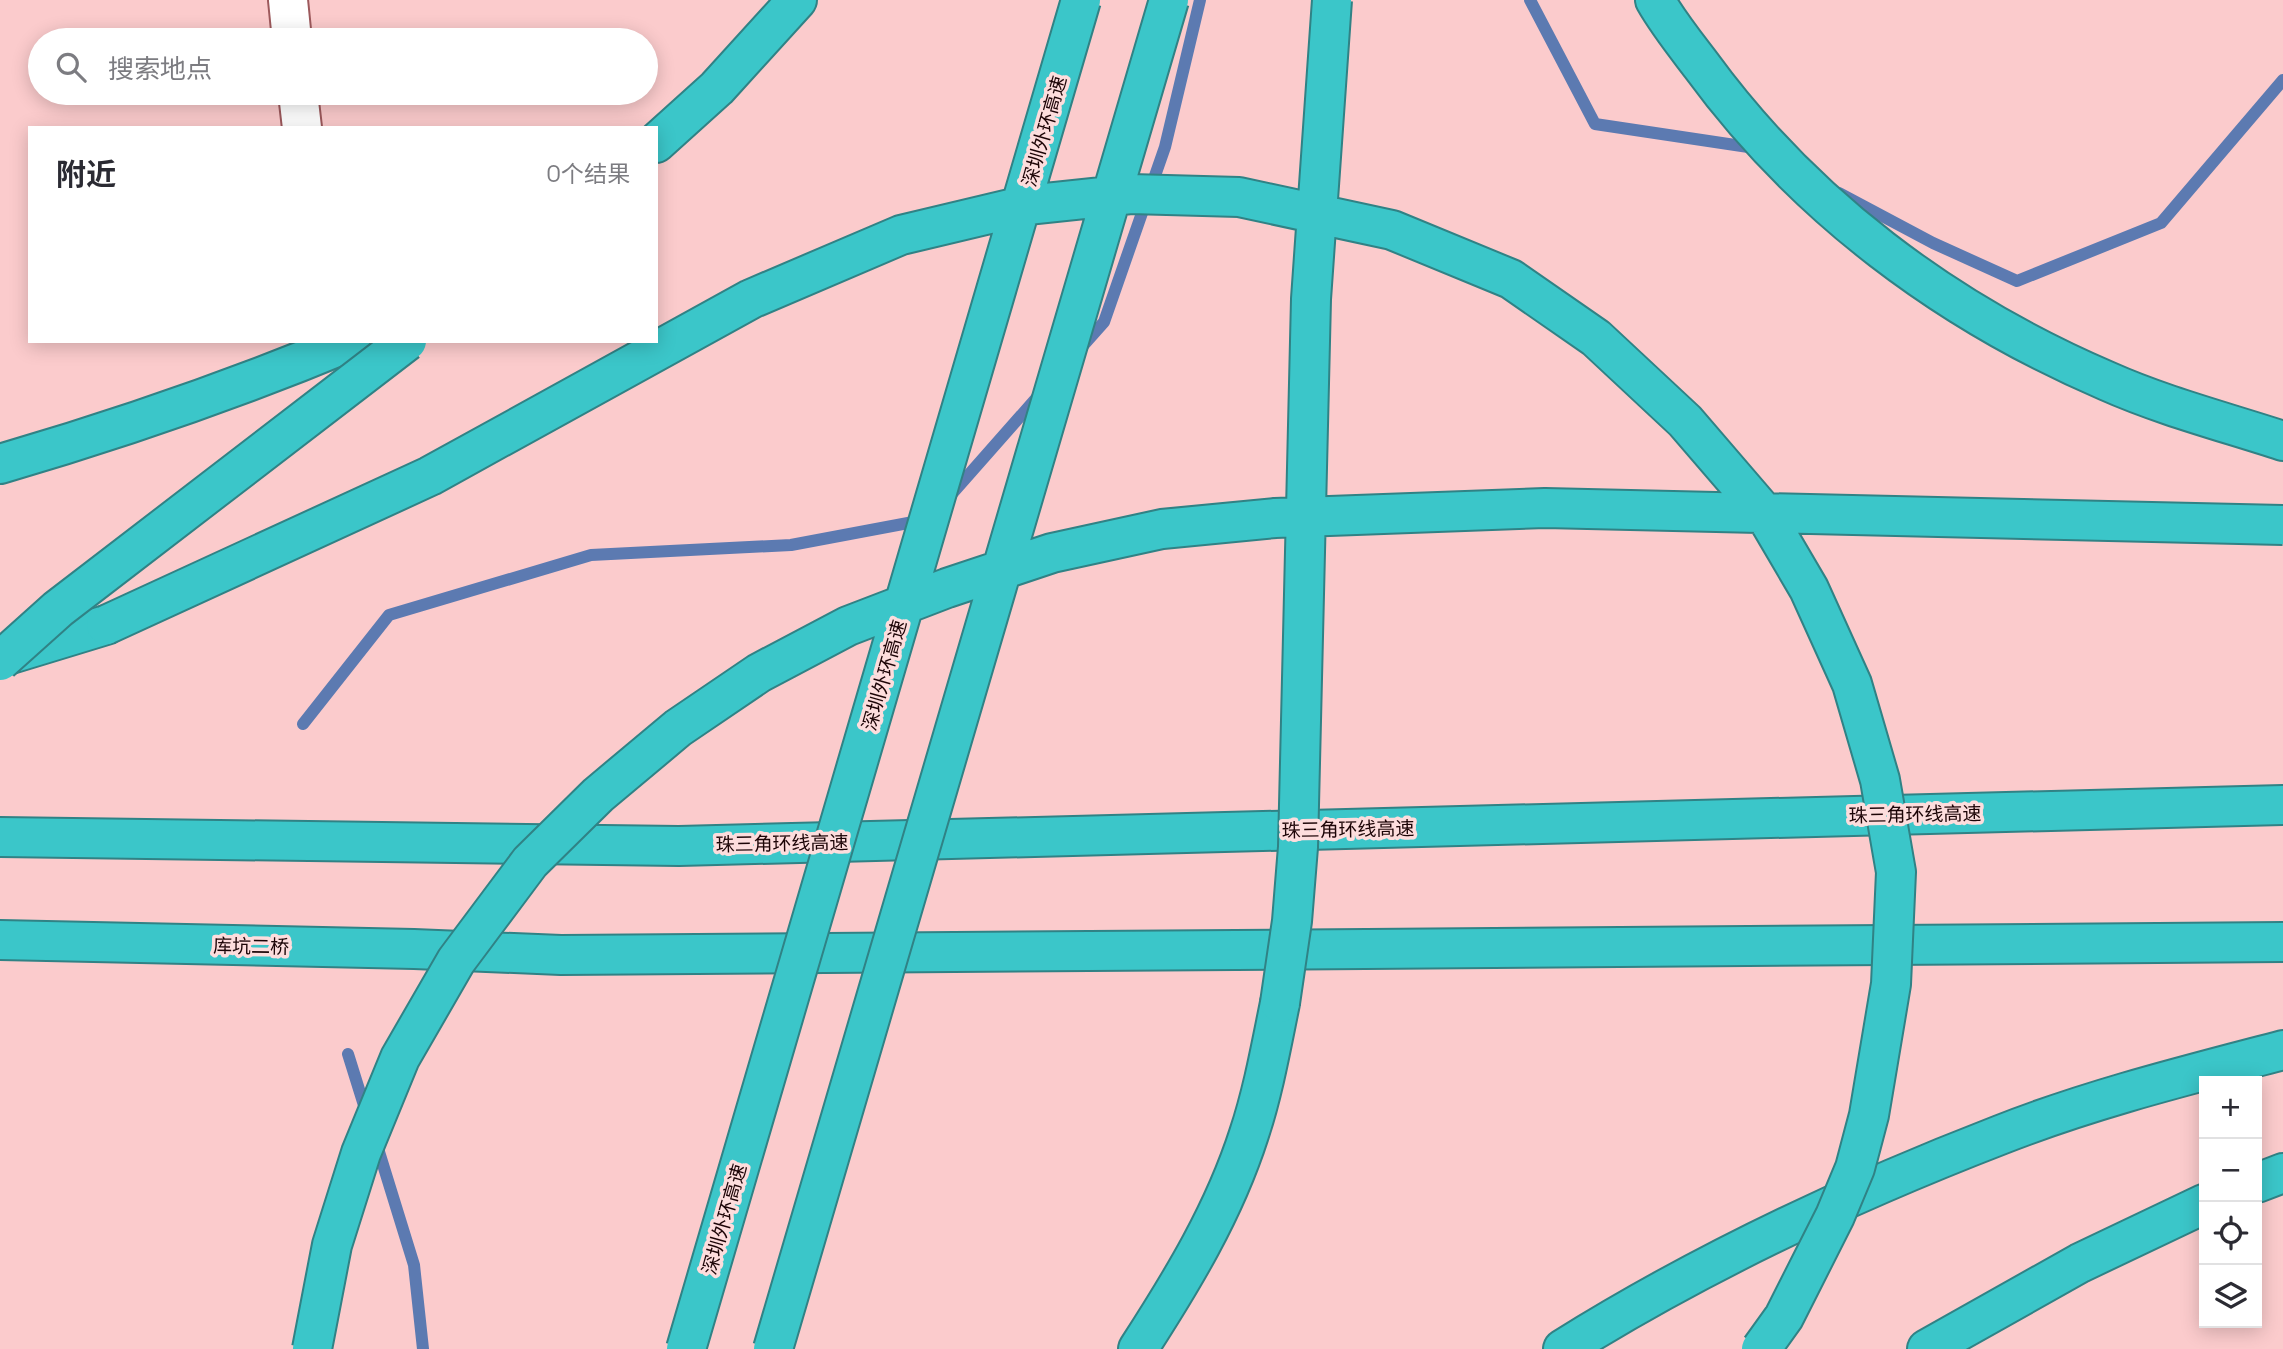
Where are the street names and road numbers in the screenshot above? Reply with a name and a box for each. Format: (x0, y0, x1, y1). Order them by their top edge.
street label: 深圳外环高速 (1017, 73, 1072, 189)
street label: 深圳外环高速 (857, 617, 912, 733)
street label: 珠三角环线高速 (1848, 801, 1982, 828)
street label: 珠三角环线高速 (1281, 816, 1415, 843)
street label: 珠三角环线高速 (715, 830, 849, 857)
street label: 库坑二桥 (213, 933, 289, 960)
street label: 深圳外环高速 (697, 1161, 752, 1277)

